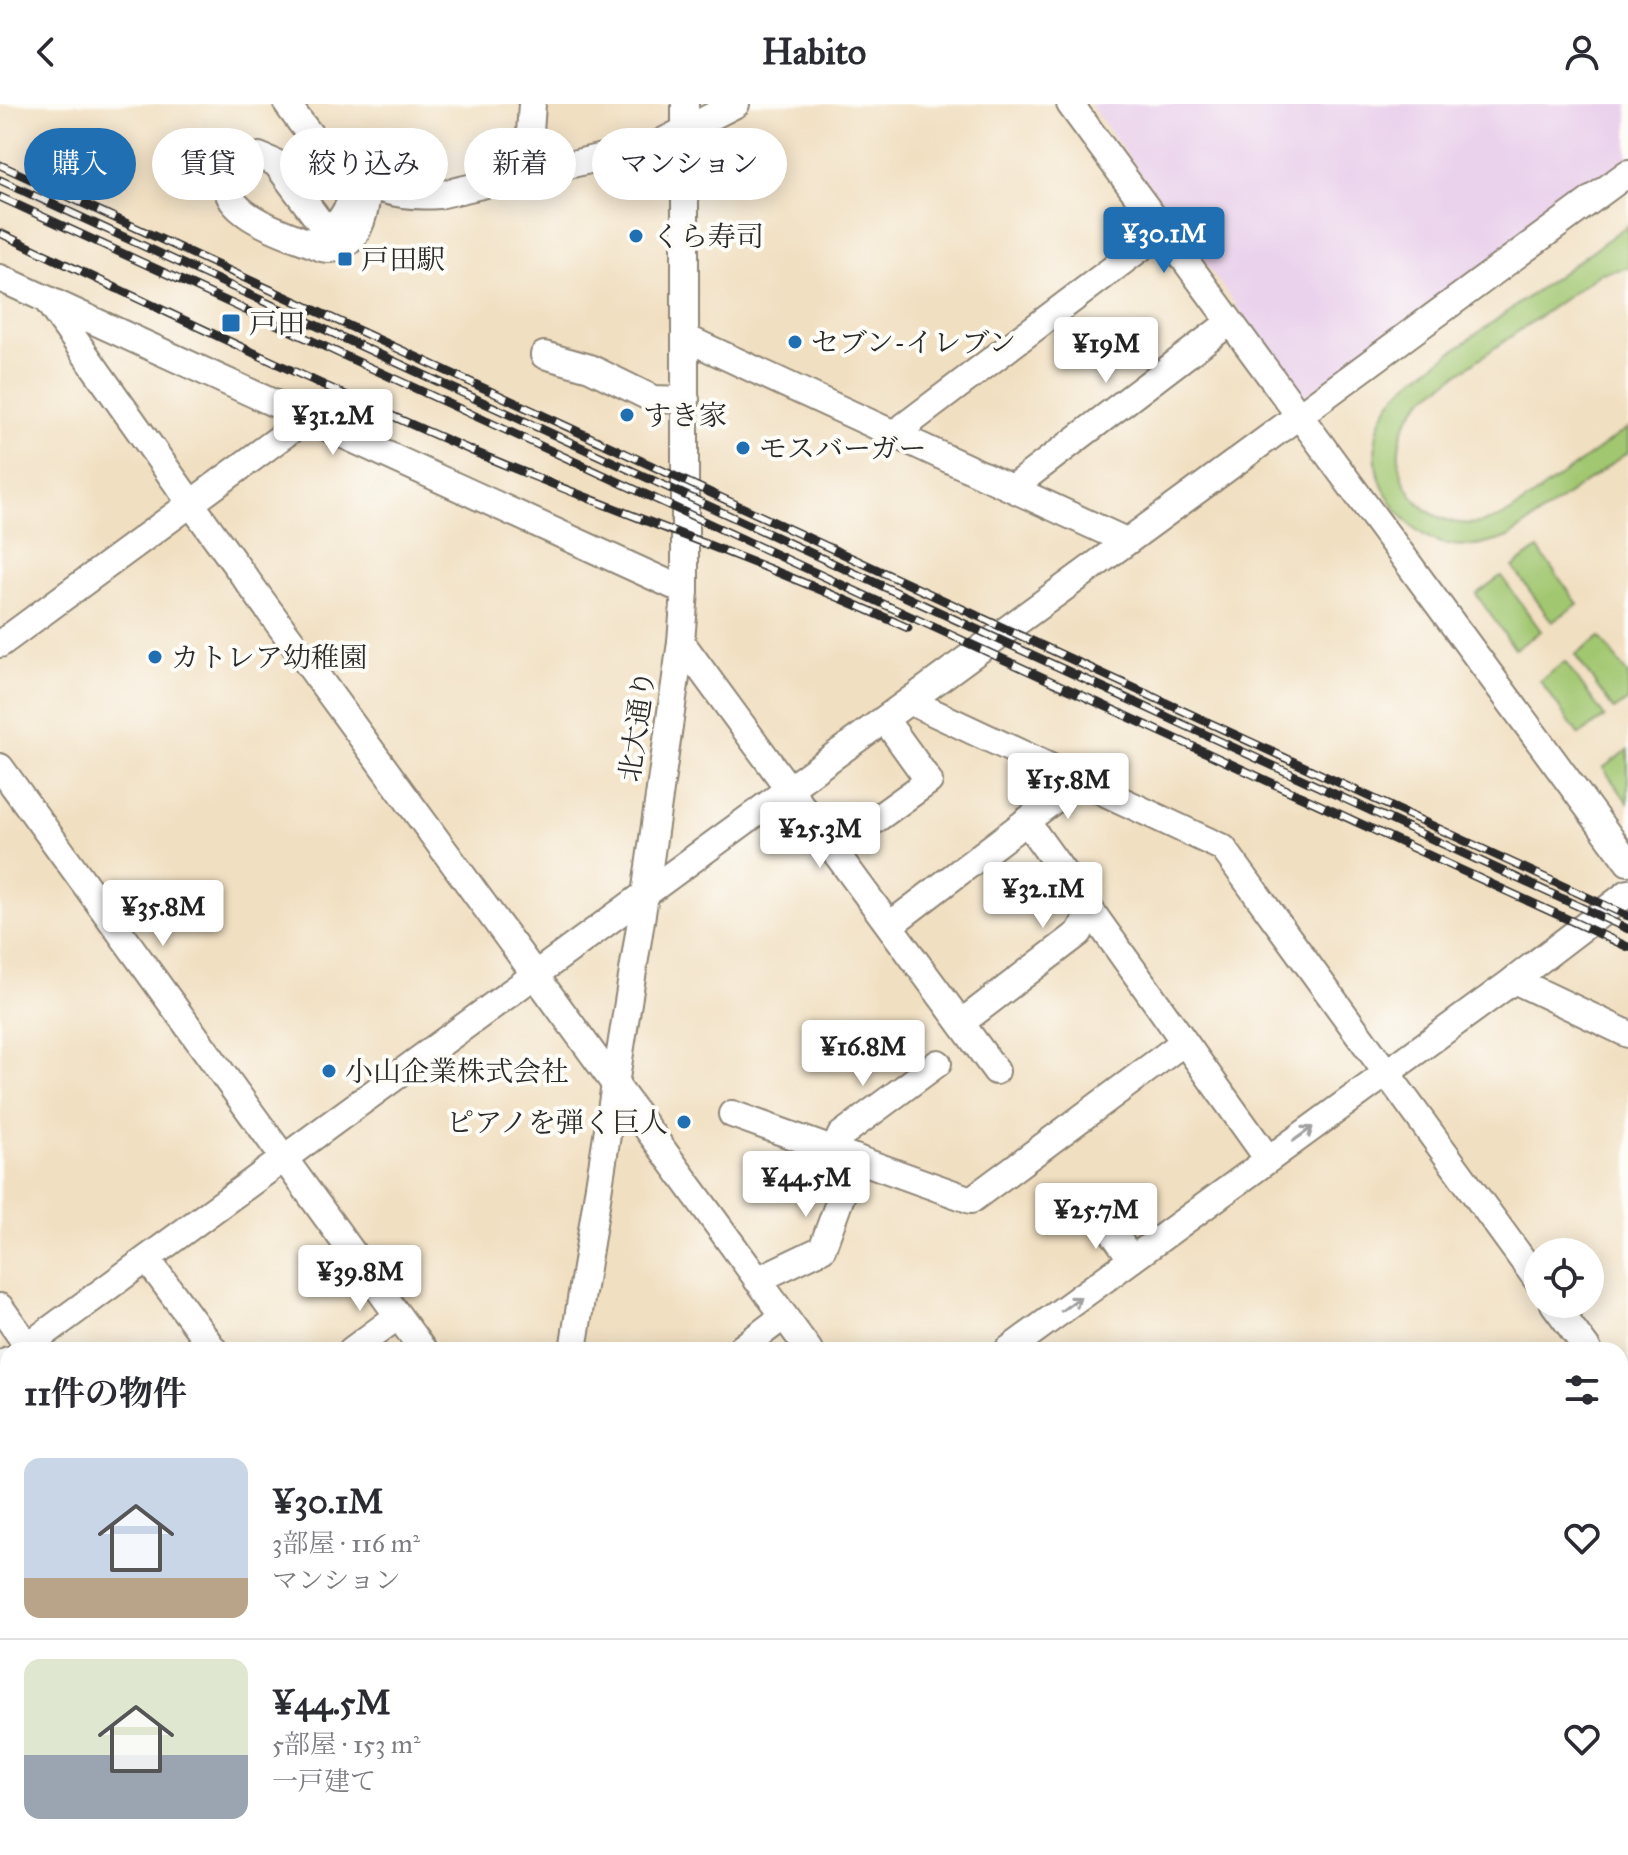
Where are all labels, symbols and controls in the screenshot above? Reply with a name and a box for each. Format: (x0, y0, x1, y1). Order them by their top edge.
icon: back (24, 30, 68, 74)
text: Habito (762, 30, 866, 74)
icon: person (1560, 30, 1604, 74)
chip: 購入 (24, 128, 136, 200)
chip: 賃貸 (152, 128, 264, 200)
chip: 絞り込み (280, 128, 448, 200)
chip: 新着 (464, 128, 576, 200)
chip: マンション (592, 128, 787, 200)
pin: ¥30.1M (1099, 207, 1229, 275)
text: ¥30.1M (1121, 217, 1207, 249)
place label: くら寿司 (652, 219, 764, 254)
marker: くら寿司 (627, 227, 645, 245)
place label: 戸田駅 (361, 242, 445, 277)
marker: 戸田駅 (336, 250, 354, 268)
place label: 戸田 (249, 306, 305, 341)
marker: 戸田 (220, 312, 242, 334)
pin: ¥19M (1059, 317, 1153, 385)
place label: セブン-イレブン (811, 325, 1016, 360)
text: ¥19M (1072, 327, 1140, 359)
marker: セブン-イレブン (786, 333, 804, 351)
pin: ¥31.2M (268, 389, 398, 457)
place label: すき家 (643, 398, 727, 433)
text: ¥31.2M (292, 399, 374, 431)
marker: すき家 (618, 406, 636, 424)
place label: モスバーガー (759, 431, 926, 466)
marker: モスバーガー (734, 439, 752, 457)
place label: カトレア幼稚園 (171, 640, 367, 675)
marker: カトレア幼稚園 (146, 648, 164, 666)
street label: 北大通り (612, 668, 662, 784)
pin: ¥15.8M (1003, 753, 1133, 821)
text: ¥15.8M (1026, 763, 1110, 795)
pin: ¥25.3M (755, 802, 885, 870)
text: ¥25.3M (778, 812, 862, 844)
pin: ¥32.1M (978, 862, 1108, 930)
text: ¥32.1M (1001, 872, 1085, 904)
pin: ¥35.8M (98, 880, 228, 948)
text: ¥35.8M (121, 890, 205, 922)
pin: ¥16.8M (798, 1020, 928, 1088)
text: ¥16.8M (820, 1030, 906, 1062)
place label: 小山企業株式会社 (345, 1054, 569, 1089)
marker: 小山企業株式会社 (320, 1062, 338, 1080)
place label: ピアノを弾く巨人 (446, 1105, 668, 1140)
marker: ピアノを弾く巨人 (675, 1113, 693, 1131)
one-way arrow (1292, 1126, 1314, 1142)
pin: ¥44.5M (741, 1151, 871, 1219)
text: ¥44.5M (761, 1161, 851, 1193)
pin: ¥25.7M (1031, 1183, 1161, 1251)
text: ¥25.7M (1053, 1193, 1139, 1225)
map controls (1524, 1238, 1604, 1318)
button: locate (1524, 1238, 1604, 1318)
pin: ¥39.8M (295, 1245, 425, 1313)
text: ¥39.8M (316, 1255, 404, 1287)
one-way arrow (1060, 1296, 1081, 1313)
icon: filters (1560, 1368, 1604, 1412)
text: 11件の物件 (24, 1373, 187, 1414)
text: ¥30.1M (272, 1481, 383, 1522)
icon: home (88, 1490, 184, 1586)
icon: heart (1560, 1516, 1604, 1560)
text: 3部屋 · 116 m² (272, 1527, 420, 1559)
text: マンション (272, 1564, 401, 1596)
text: ¥44.5M (272, 1682, 390, 1723)
icon: home (88, 1691, 184, 1787)
icon: heart (1560, 1717, 1604, 1761)
text: 5部屋 · 153 m² (272, 1728, 421, 1760)
text: 一戸建て (272, 1765, 376, 1797)

